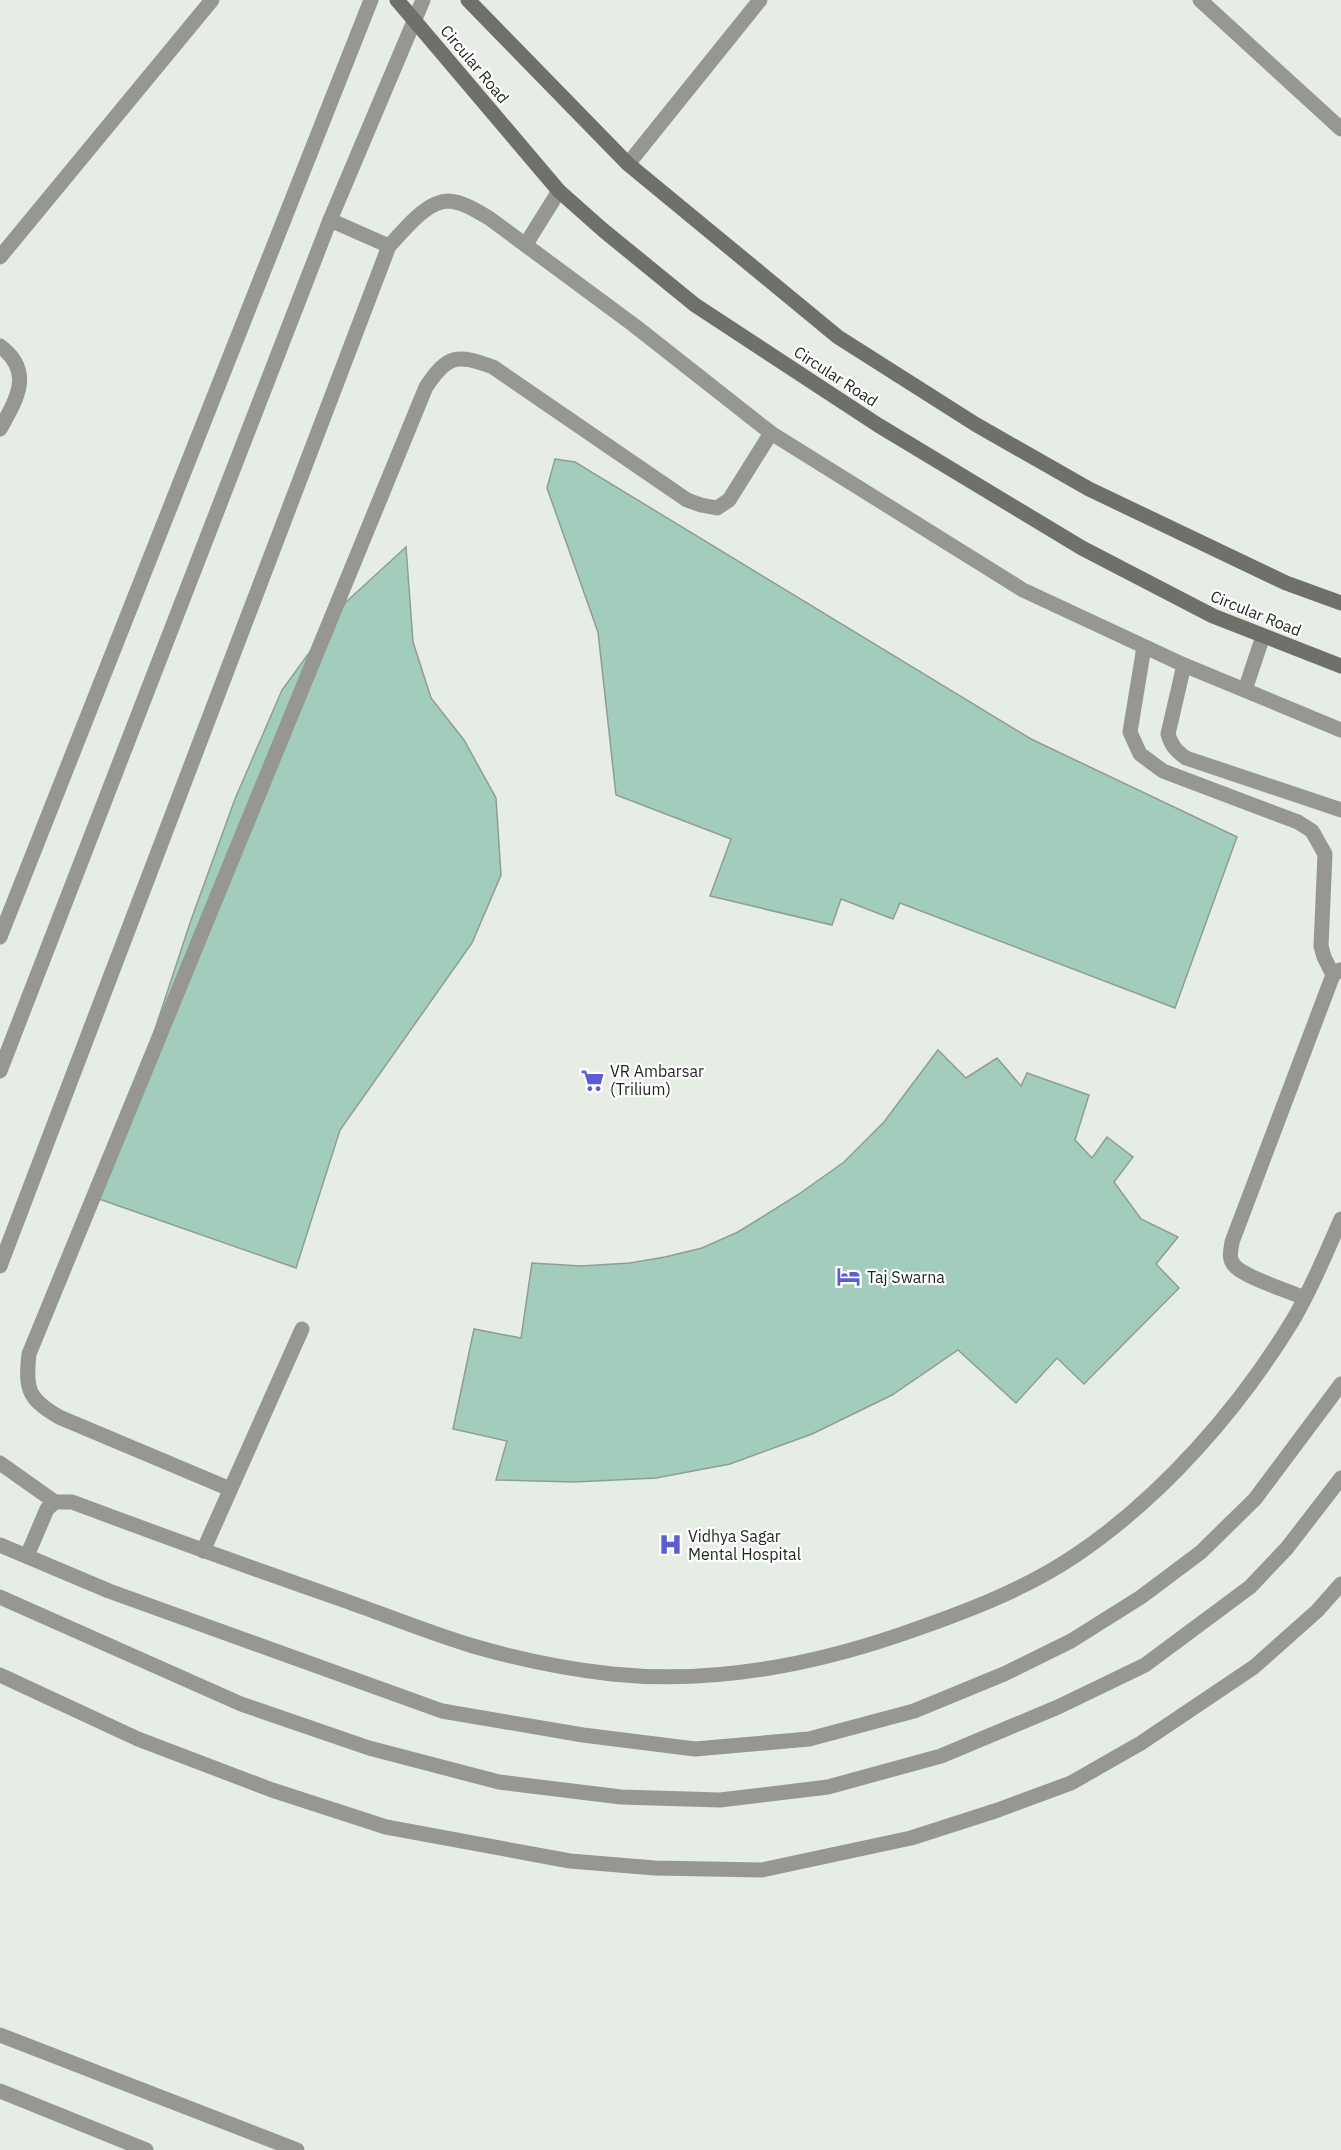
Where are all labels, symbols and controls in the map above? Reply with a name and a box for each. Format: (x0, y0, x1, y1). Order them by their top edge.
street label: Circular Road (436, 21, 514, 107)
street label: Circular Road (790, 341, 882, 411)
street label: Circular Road (1208, 586, 1304, 640)
place label: VR Ambarsar (Trilium) (610, 1061, 704, 1099)
supermarket icon: VR Ambarsar (Trilium) (579, 1067, 605, 1093)
hotel icon: Taj Swarna (836, 1264, 862, 1290)
place label: Taj Swarna (867, 1267, 945, 1287)
place label: Vidhya Sagar Mental Hospital (688, 1526, 801, 1564)
hospital icon: Vidhya Sagar Mental Hospital (657, 1532, 683, 1558)

